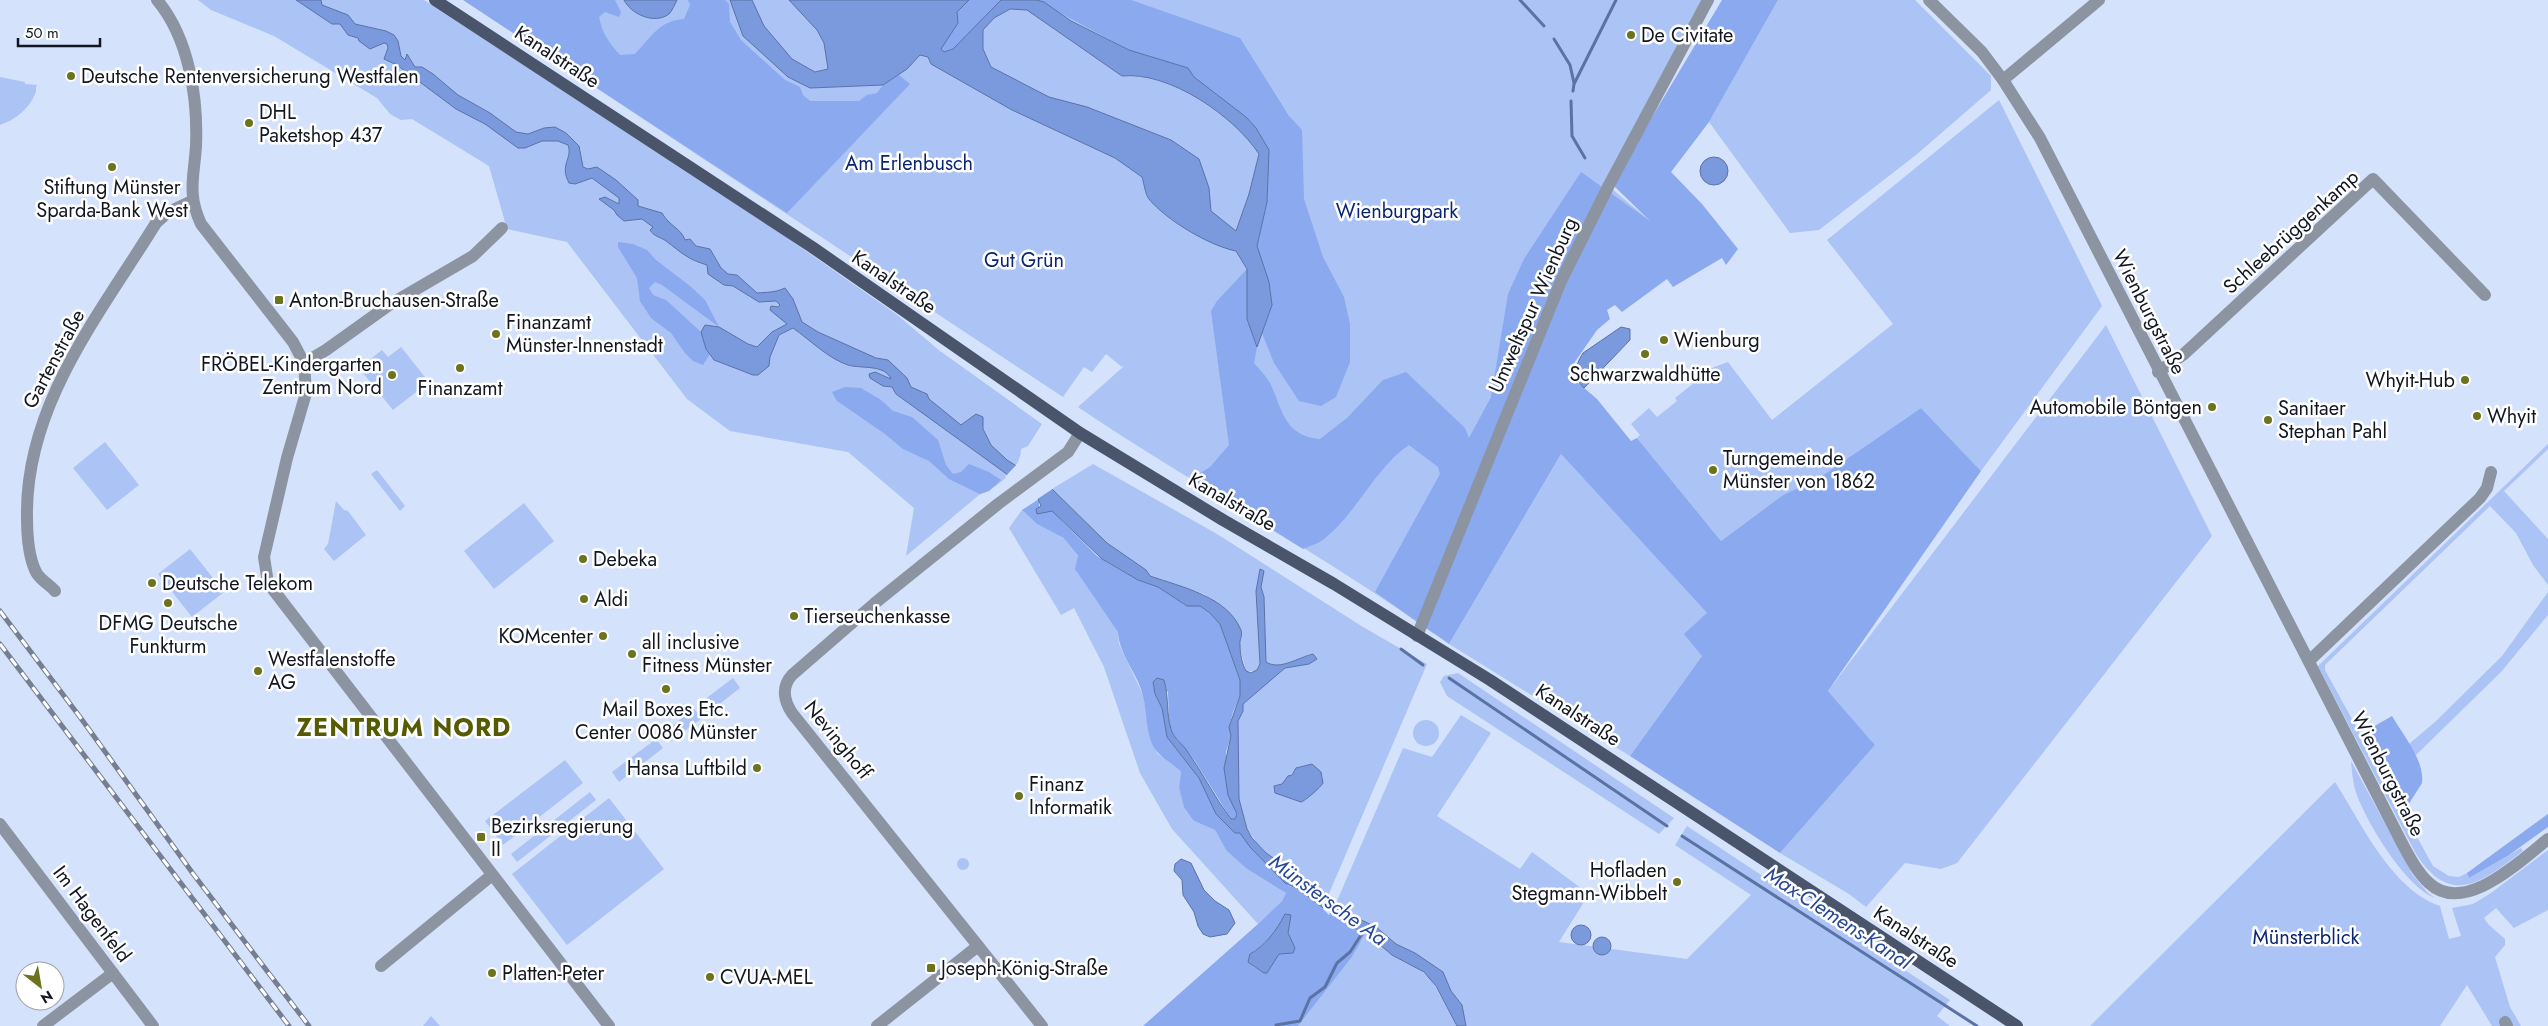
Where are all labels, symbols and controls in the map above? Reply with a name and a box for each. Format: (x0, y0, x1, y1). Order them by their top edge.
scale bar (18, 15, 100, 47)
street label: Kanalstraße (509, 19, 605, 95)
place label: De Civitate (1641, 21, 1733, 50)
text: 50 m (25, 22, 59, 44)
marker: De Civitate (1625, 29, 1637, 41)
place label: Deutsche Rentenversicherung Westfalen (81, 62, 419, 91)
marker: Deutsche Rentenversicherung Westfalen (65, 70, 77, 82)
place label: DHL Paketshop 437 (259, 98, 383, 150)
marker: DHL Paketshop 437 (243, 117, 255, 129)
park label: Am Erlenbusch (845, 149, 973, 178)
marker: Stiftung Münster Sparda-Bank West (106, 161, 118, 173)
street label: Schleebrüggenkamp (2217, 163, 2365, 301)
place label: Stiftung Münster Sparda-Bank West (36, 173, 188, 225)
park label: Wienburgpark (1336, 197, 1458, 226)
street label: Umweltspur Wienburg (1481, 213, 1585, 397)
street label: Kanalstraße (846, 243, 942, 321)
street label: Wienburgstraße (2105, 245, 2193, 379)
park label: Gut Grün (984, 246, 1064, 275)
place label: Anton-Bruchausen-Straße (289, 286, 499, 315)
marker: Anton-Bruchausen-Straße (273, 294, 285, 306)
street label: Gartenstraße (16, 304, 92, 414)
place label: Finanzamt Münster-Innenstadt (506, 308, 663, 360)
place label: Wienburg (1674, 326, 1760, 355)
marker: Finanzamt Münster-Innenstadt (490, 328, 502, 340)
marker: Wienburg (1658, 334, 1670, 346)
marker: Schwarzwaldhütte (1639, 348, 1651, 360)
place label: FRÖBEL-Kindergarten Zentrum Nord (201, 350, 382, 402)
place label: Schwarzwaldhütte (1569, 360, 1721, 389)
marker: Finanzamt (454, 362, 466, 374)
place label: Whyit-Hub (2366, 366, 2455, 395)
marker: FRÖBEL-Kindergarten Zentrum Nord (386, 369, 398, 381)
place label: Finanzamt (417, 374, 503, 403)
marker: Whyit-Hub (2459, 374, 2471, 386)
place label: Automobile Böntgen (2029, 393, 2202, 422)
place label: Sanitaer Stephan Pahl (2278, 394, 2387, 446)
marker: Automobile Böntgen (2206, 401, 2218, 413)
place label: Whyit (2487, 402, 2536, 431)
marker: Whyit (2471, 410, 2483, 422)
marker: Sanitaer Stephan Pahl (2262, 414, 2274, 426)
place label: Turngemeinde Münster von 1862 (1723, 444, 1875, 496)
marker: Turngemeinde Münster von 1862 (1707, 464, 1719, 476)
street label: Kanalstraße (1183, 465, 1281, 539)
place label: Debeka (593, 545, 657, 574)
marker: Debeka (577, 553, 589, 565)
place label: Deutsche Telekom (162, 569, 313, 598)
marker: Deutsche Telekom (146, 577, 158, 589)
place label: Aldi (594, 585, 628, 614)
marker: Aldi (578, 593, 590, 605)
marker: DFMG Deutsche Funkturm (162, 597, 174, 609)
place label: Tierseuchenkasse (804, 602, 950, 631)
place label: DFMG Deutsche Funkturm (99, 609, 237, 661)
marker: Tierseuchenkasse (788, 610, 800, 622)
place label: KOMcenter (498, 622, 593, 651)
place label: all inclusive Fitness Münster (642, 628, 772, 680)
marker: KOMcenter (597, 630, 609, 642)
place label: Westfalenstoffe AG (268, 645, 396, 697)
marker: all inclusive Fitness Münster (626, 648, 638, 660)
marker: Westfalenstoffe AG (252, 665, 264, 677)
street label: Kanalstraße (1530, 677, 1626, 753)
marker: Mail Boxes Etc. Center 0086 Münster (660, 683, 672, 695)
street label: Nevinghoff (797, 694, 880, 787)
place label: Mail Boxes Etc. Center 0086 Münster (575, 695, 757, 747)
street label: Wienburgstraße (2344, 707, 2432, 841)
district label: ZENTRUM NORD (297, 709, 511, 745)
place label: Hansa Luftbild (627, 754, 747, 783)
marker: Hansa Luftbild (751, 762, 763, 774)
place label: Finanz Informatik (1029, 770, 1112, 822)
marker: Finanz Informatik (1013, 790, 1025, 802)
place label: Bezirksregierung II (491, 812, 633, 864)
marker: Bezirksregierung II (475, 831, 487, 843)
water label: Münstersche Aa (1263, 847, 1393, 953)
place label: Hofladen Stegmann-Wibbelt (1512, 856, 1667, 908)
street label: Im Hagenfeld (46, 859, 138, 969)
water label: Max-Clemens-Kanal (1759, 859, 1918, 978)
marker: Hofladen Stegmann-Wibbelt (1671, 876, 1683, 888)
street label: Kanalstraße (1868, 899, 1964, 975)
park label: Münsterblick (2253, 923, 2360, 952)
place label: Joseph-König-Straße (938, 954, 1108, 983)
place label: Platten-Peter (502, 959, 605, 988)
north arrow (15, 961, 65, 1011)
marker: Joseph-König-Straße (925, 962, 937, 974)
place label: CVUA-MEL (720, 963, 813, 992)
marker: Platten-Peter (486, 967, 498, 979)
marker: CVUA-MEL (704, 971, 716, 983)
text: N (37, 986, 57, 1009)

